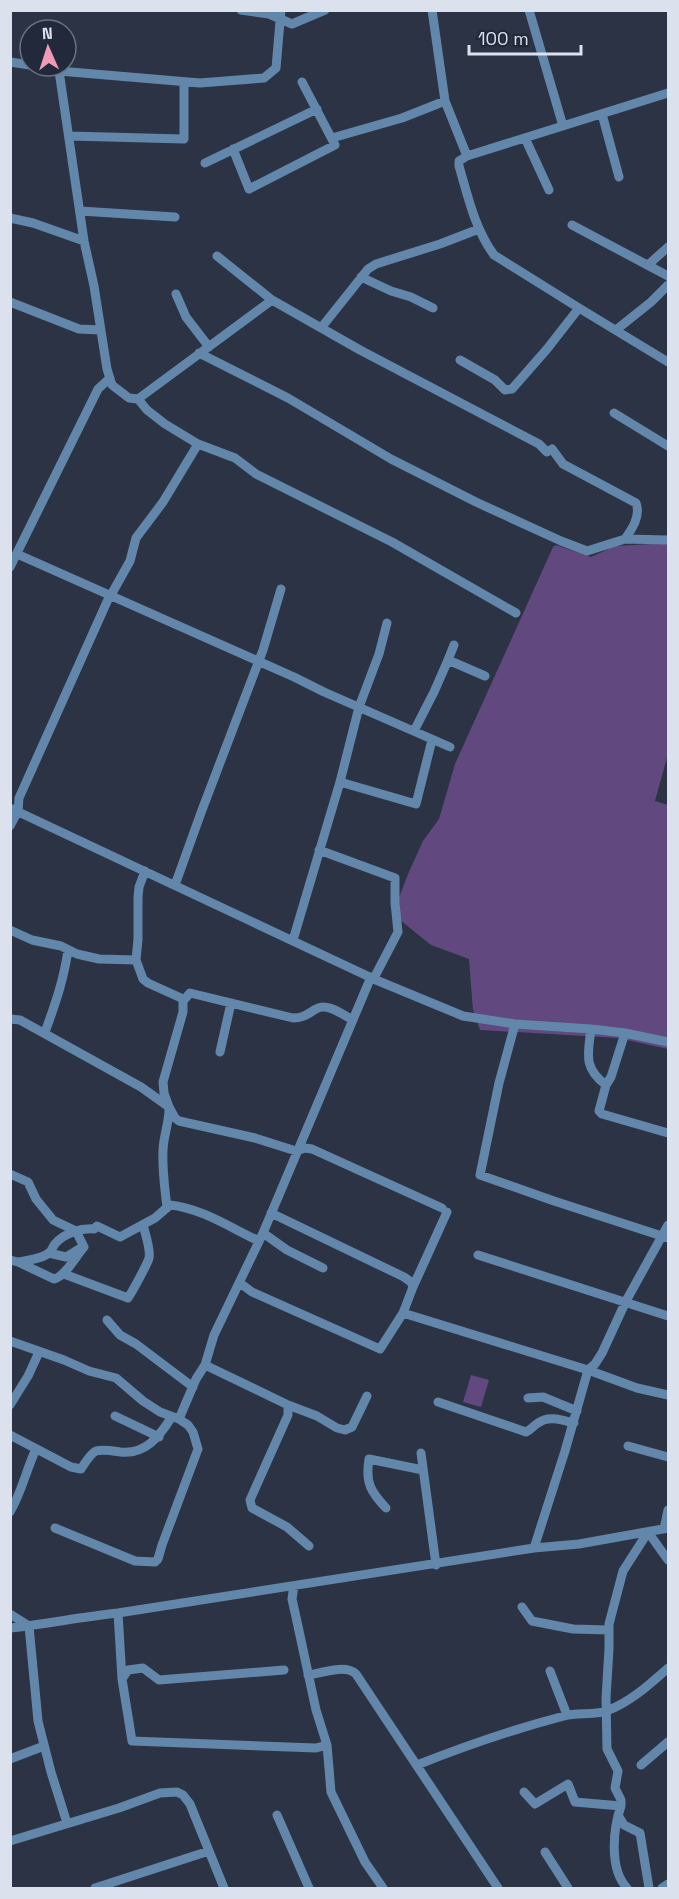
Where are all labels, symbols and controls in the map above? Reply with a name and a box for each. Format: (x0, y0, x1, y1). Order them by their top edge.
north arrow (18, 18, 78, 78)
scale bar (469, 18, 582, 56)
text: N (41, 23, 53, 44)
text: 100 m (478, 27, 529, 50)

